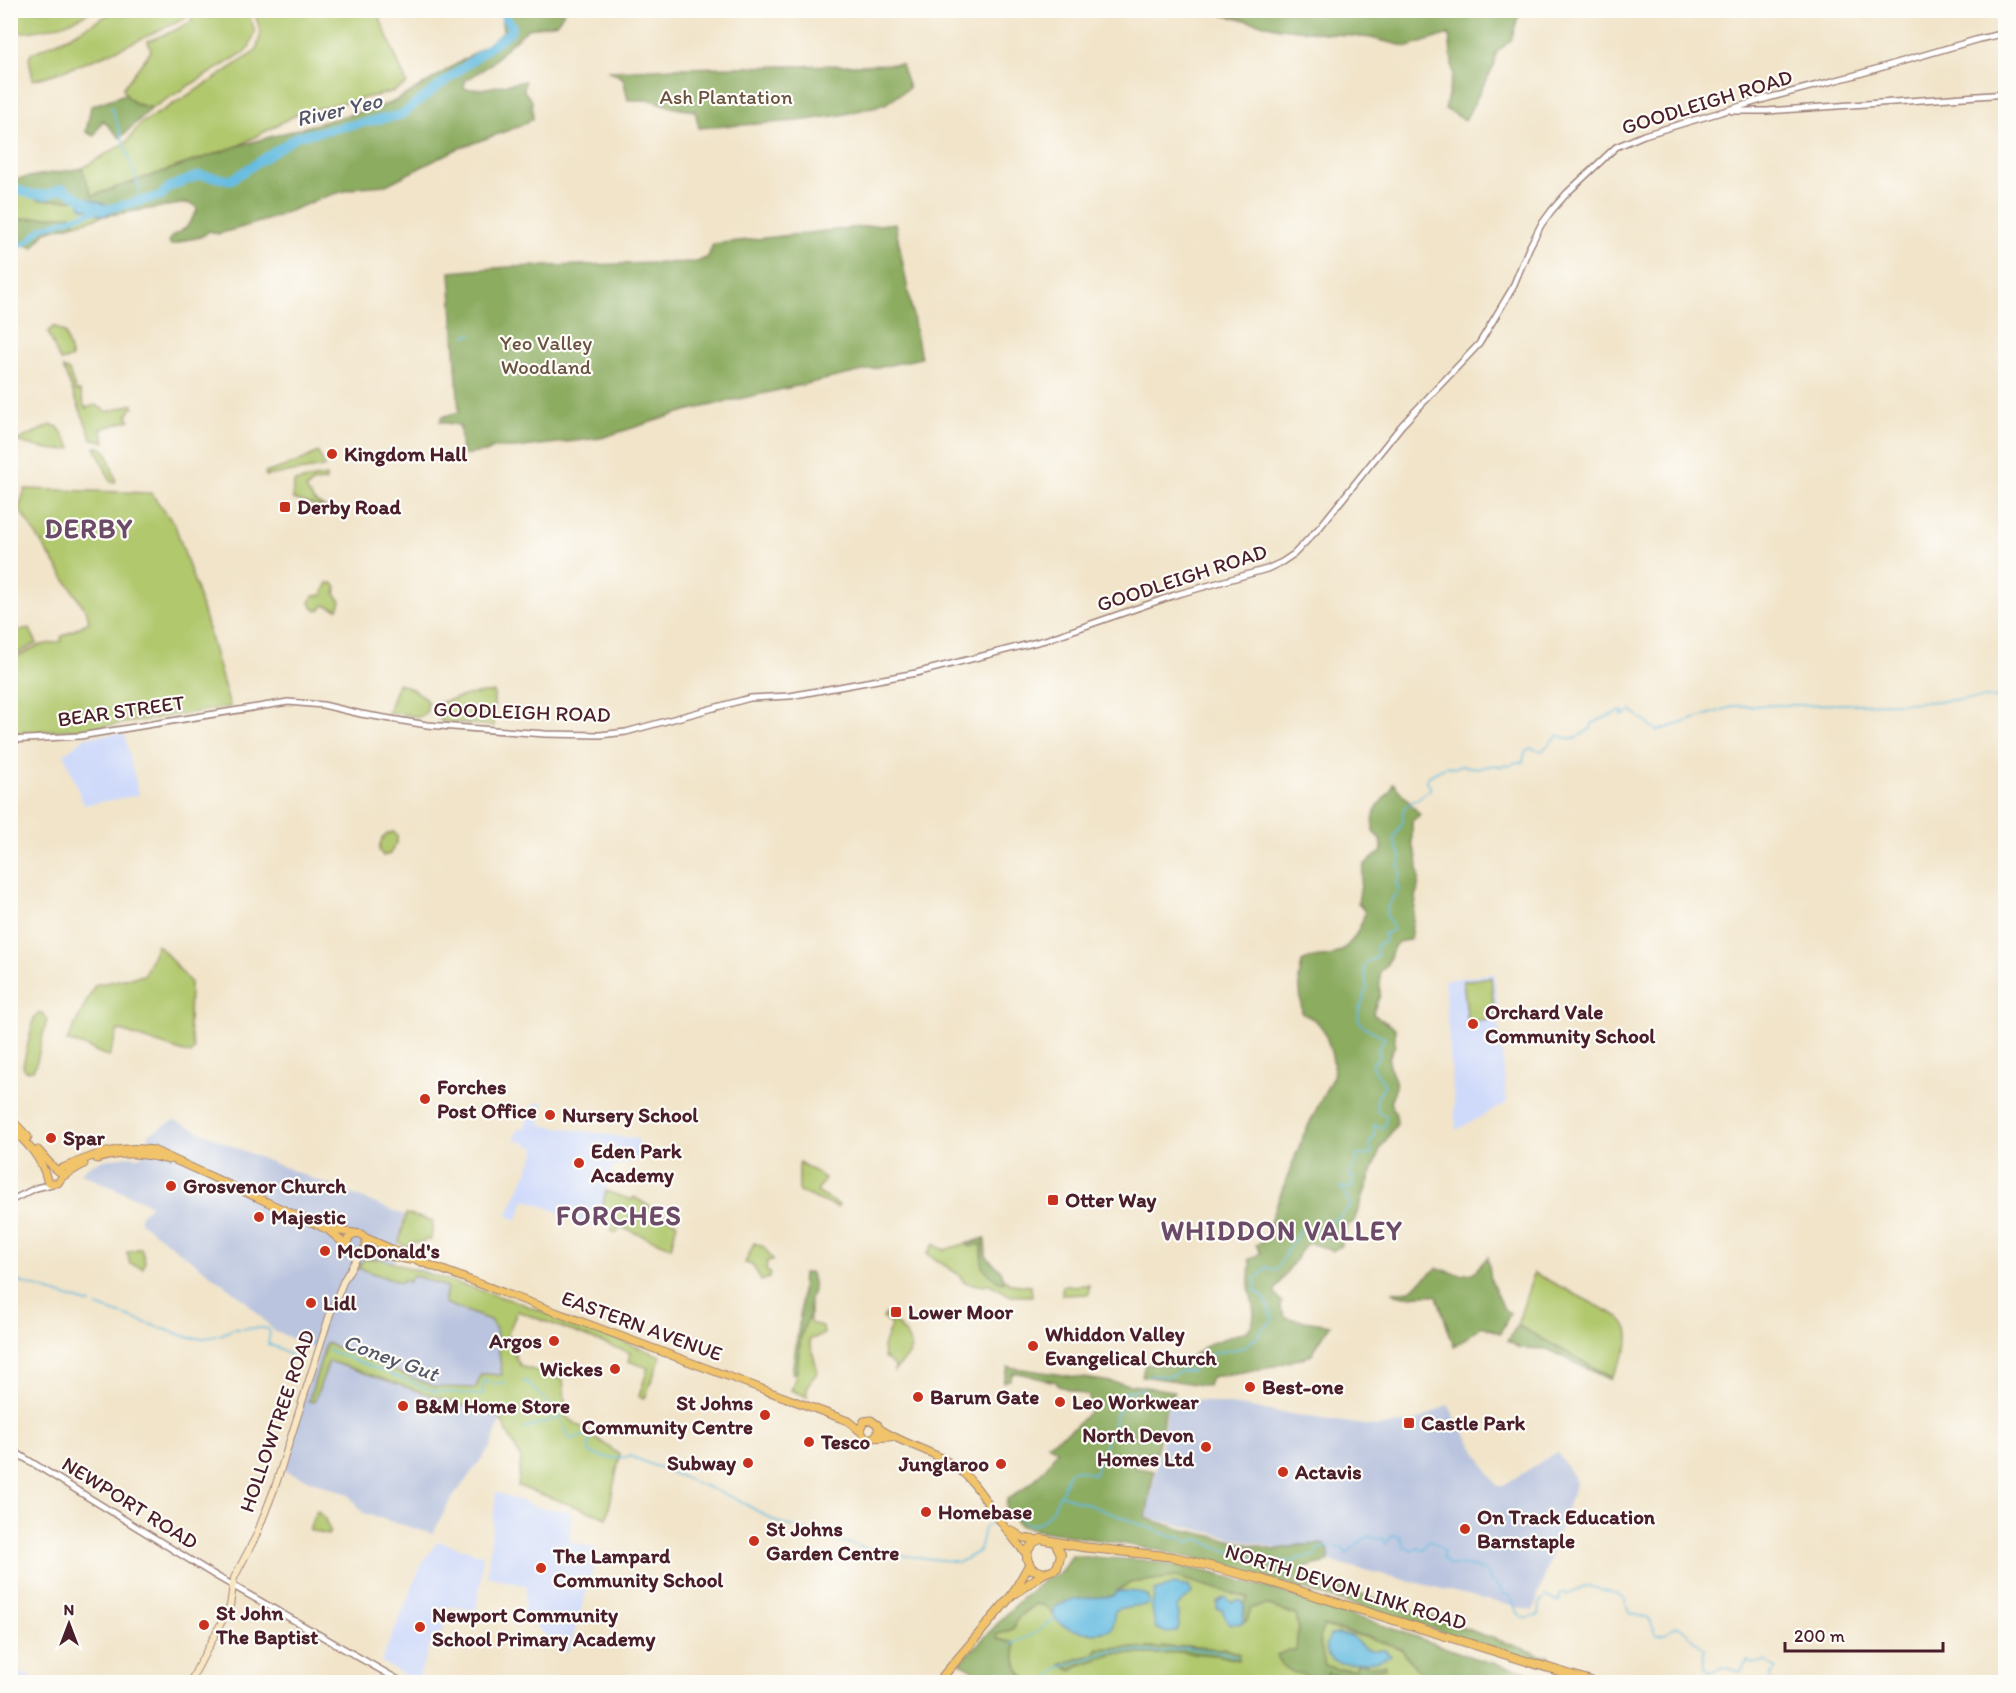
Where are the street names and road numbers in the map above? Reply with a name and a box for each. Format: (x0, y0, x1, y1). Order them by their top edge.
street label: GOODLEIGH ROAD (1618, 64, 1795, 139)
street label: GOODLEIGH ROAD (1094, 538, 1270, 617)
street label: BEAR STREET (56, 689, 186, 732)
street label: GOODLEIGH ROAD (433, 696, 611, 727)
street label: EASTERN AVENUE (558, 1285, 726, 1366)
street label: HOLLOWTREE ROAD (234, 1326, 319, 1515)
street label: NEWPORT ROAD (58, 1451, 203, 1555)
street label: NORTH DEVON LINK ROAD (1222, 1538, 1470, 1635)

